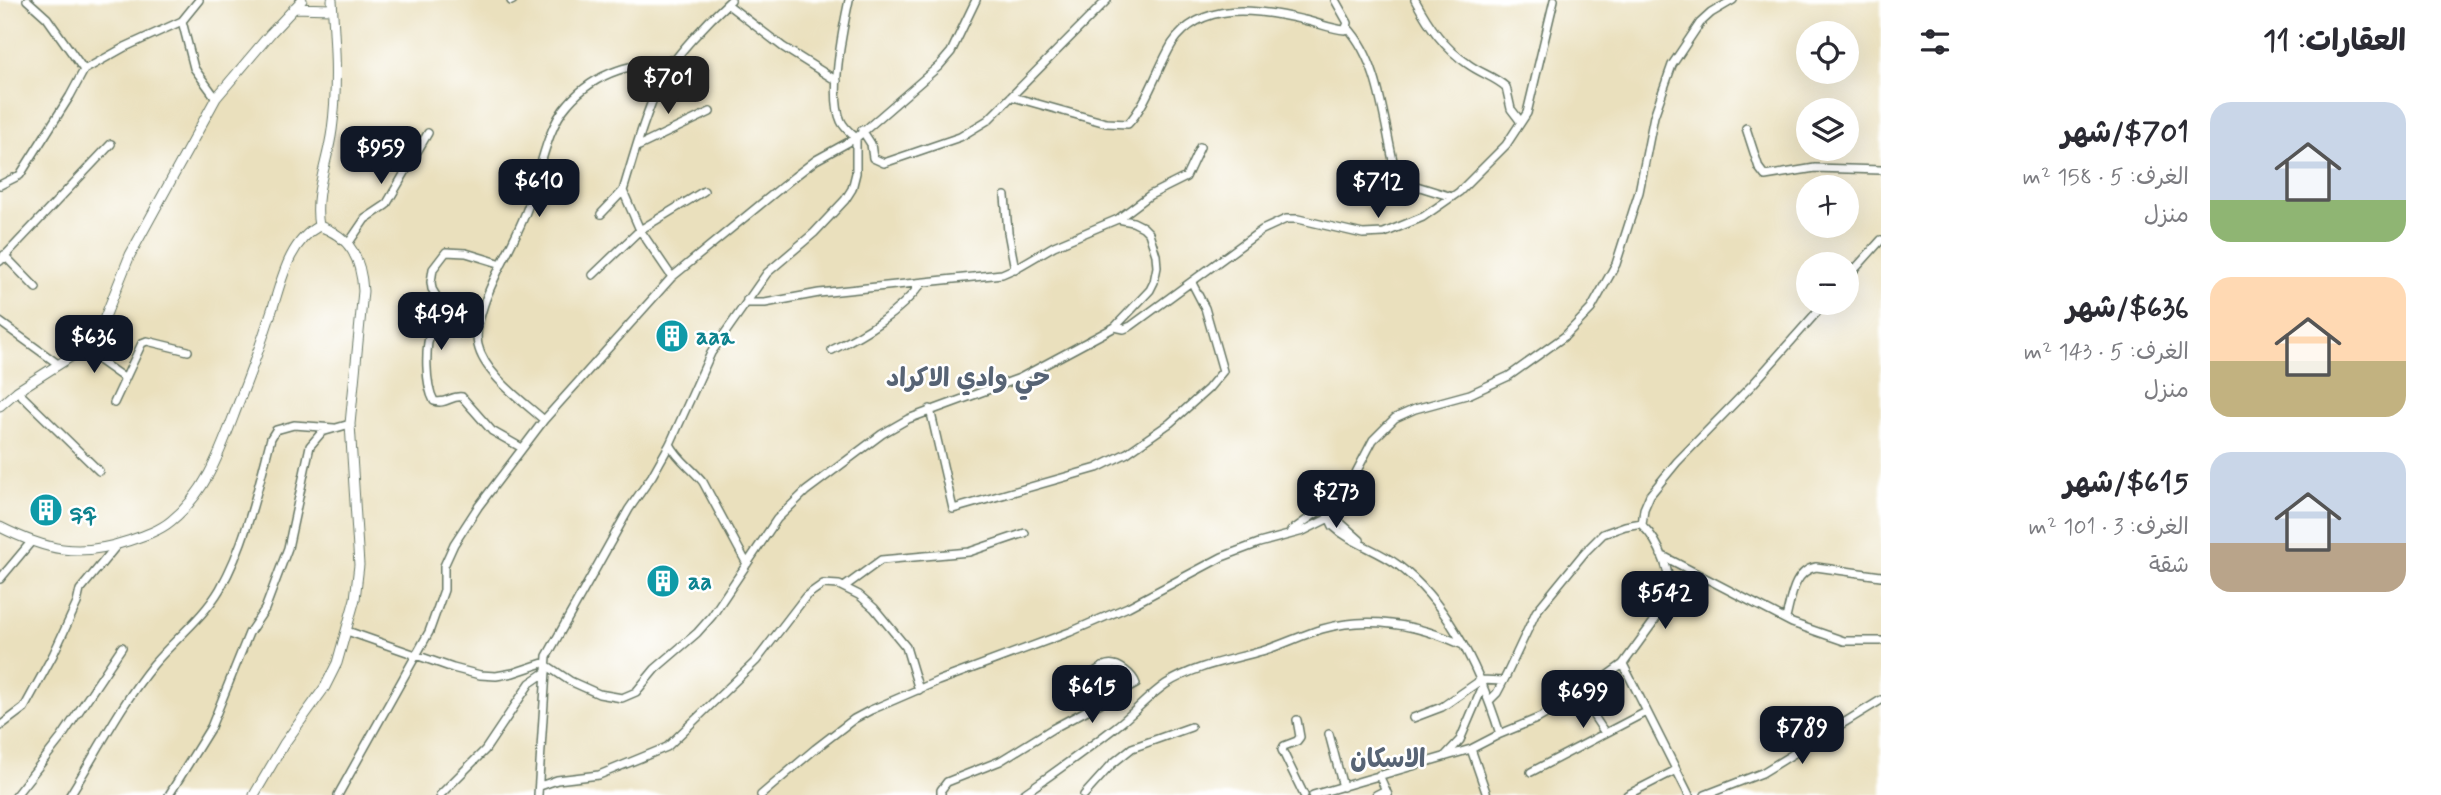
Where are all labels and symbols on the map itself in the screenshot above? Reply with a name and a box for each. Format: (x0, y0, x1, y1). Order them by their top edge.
pin: $701 (627, 57, 709, 116)
pin: $959 (340, 127, 422, 186)
pin: $610 (498, 160, 580, 219)
pin: $712 (1337, 160, 1419, 220)
pin: $494 (400, 292, 482, 352)
pin: $636 (53, 316, 135, 375)
building icon: aaa (653, 317, 691, 355)
place label: aaa (696, 322, 735, 353)
district label: حي وادي الاكراد (886, 362, 1050, 401)
pin: $273 (1295, 470, 1377, 530)
building icon: qq (27, 491, 65, 529)
place label: qq (69, 496, 97, 527)
building icon: aa (644, 562, 682, 600)
place label: aa (688, 567, 712, 598)
pin: $542 (1624, 572, 1706, 631)
pin: $615 (1051, 666, 1133, 725)
pin: $699 (1542, 670, 1624, 730)
pin: $789 (1761, 706, 1843, 766)
district label: الاسكان (1350, 743, 1426, 777)

